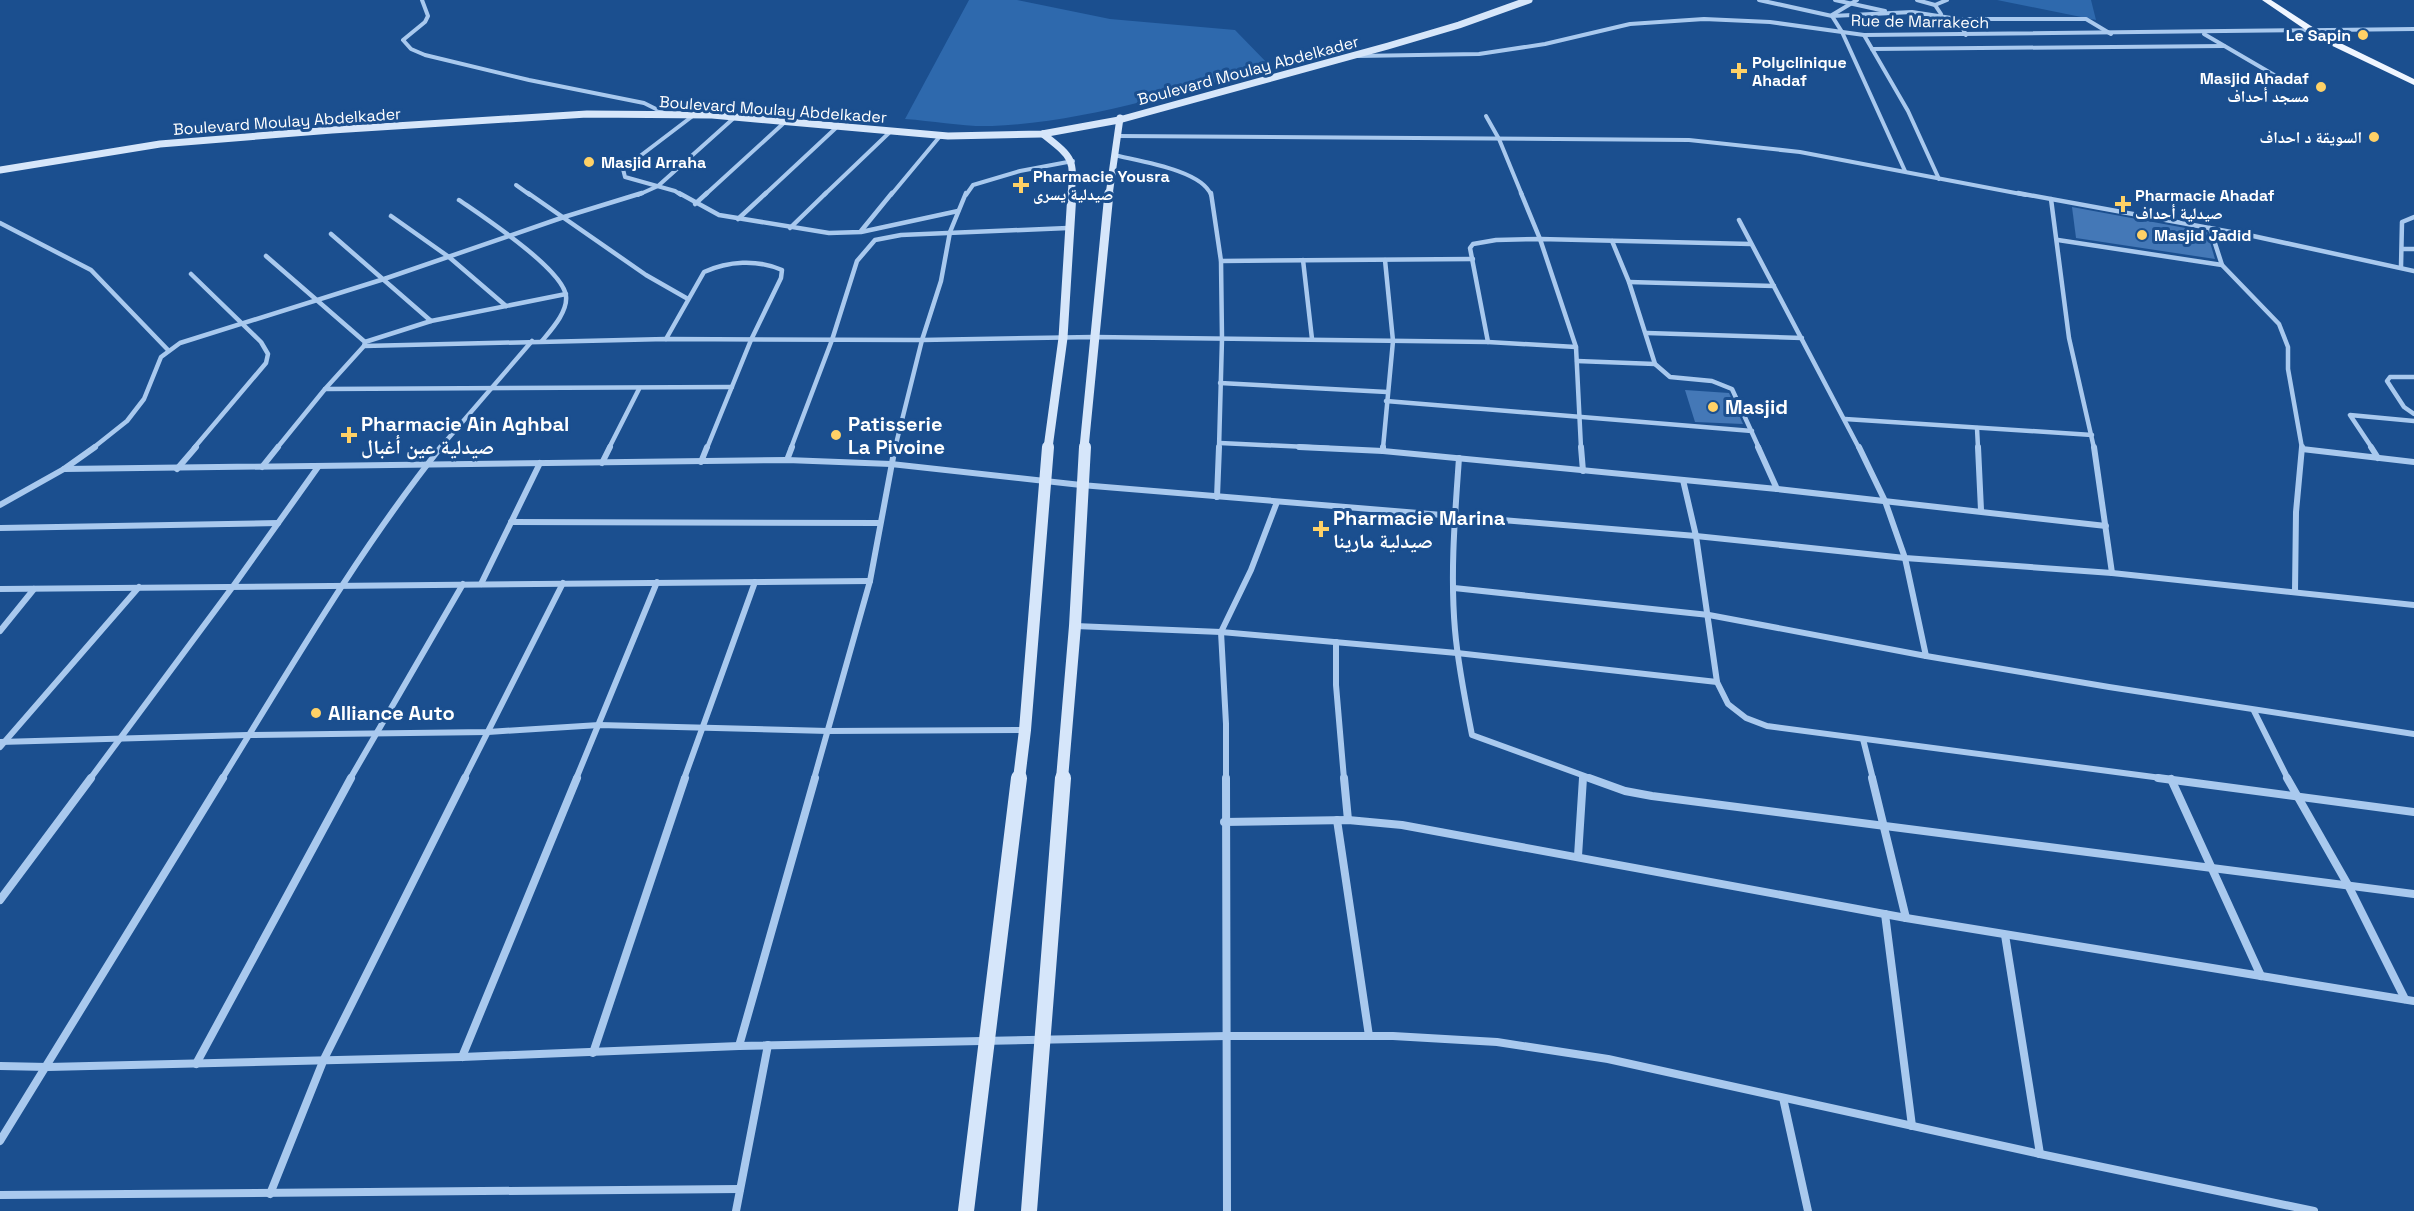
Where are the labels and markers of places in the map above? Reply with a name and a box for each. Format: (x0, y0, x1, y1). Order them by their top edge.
place label: Le Sapin (2286, 25, 2351, 46)
marker: Le Sapin (2356, 28, 2370, 42)
place label: Polyclinique Ahadaf (1752, 52, 1847, 91)
marker: Polyclinique Ahadaf (1730, 62, 1748, 80)
place label: Masjid Ahadaf مسجد أحداف (2200, 68, 2309, 107)
marker: Masjid Ahadaf مسجد أحداف (2314, 80, 2328, 94)
place label: السويقة د احداف (2260, 127, 2362, 148)
marker: السويقة د احداف (2367, 130, 2381, 144)
place label: Masjid Arraha (601, 152, 706, 173)
marker: Masjid Arraha (582, 155, 596, 169)
place label: Pharmacie Yousra صيدلية يسرى (1033, 166, 1170, 205)
marker: Pharmacie Yousra صيدلية يسرى (1014, 178, 1028, 192)
place label: Pharmacie Ahadaf صيدلية أحداف (2135, 185, 2275, 224)
marker: Pharmacie Ahadaf صيدلية أحداف (2116, 197, 2130, 211)
place label: Masjid Jadid (2154, 225, 2251, 246)
marker: Masjid Jadid (2135, 228, 2149, 242)
place label: Masjid (1725, 394, 1788, 420)
marker: Masjid (1706, 400, 1720, 414)
place label: Pharmacie Ain Aghbal صيدلية عين أغبال (361, 411, 569, 460)
place label: Patisserie La Pivoine (848, 411, 945, 460)
marker: Pharmacie Ain Aghbal صيدلية عين أغبال (342, 428, 356, 442)
marker: Patisserie La Pivoine (829, 428, 843, 442)
place label: Pharmacie Marina صيدلية مارينا (1333, 505, 1506, 554)
marker: Pharmacie Marina صيدلية مارينا (1314, 522, 1328, 536)
place label: Alliance Auto (328, 700, 455, 726)
marker: Alliance Auto (309, 706, 323, 720)

